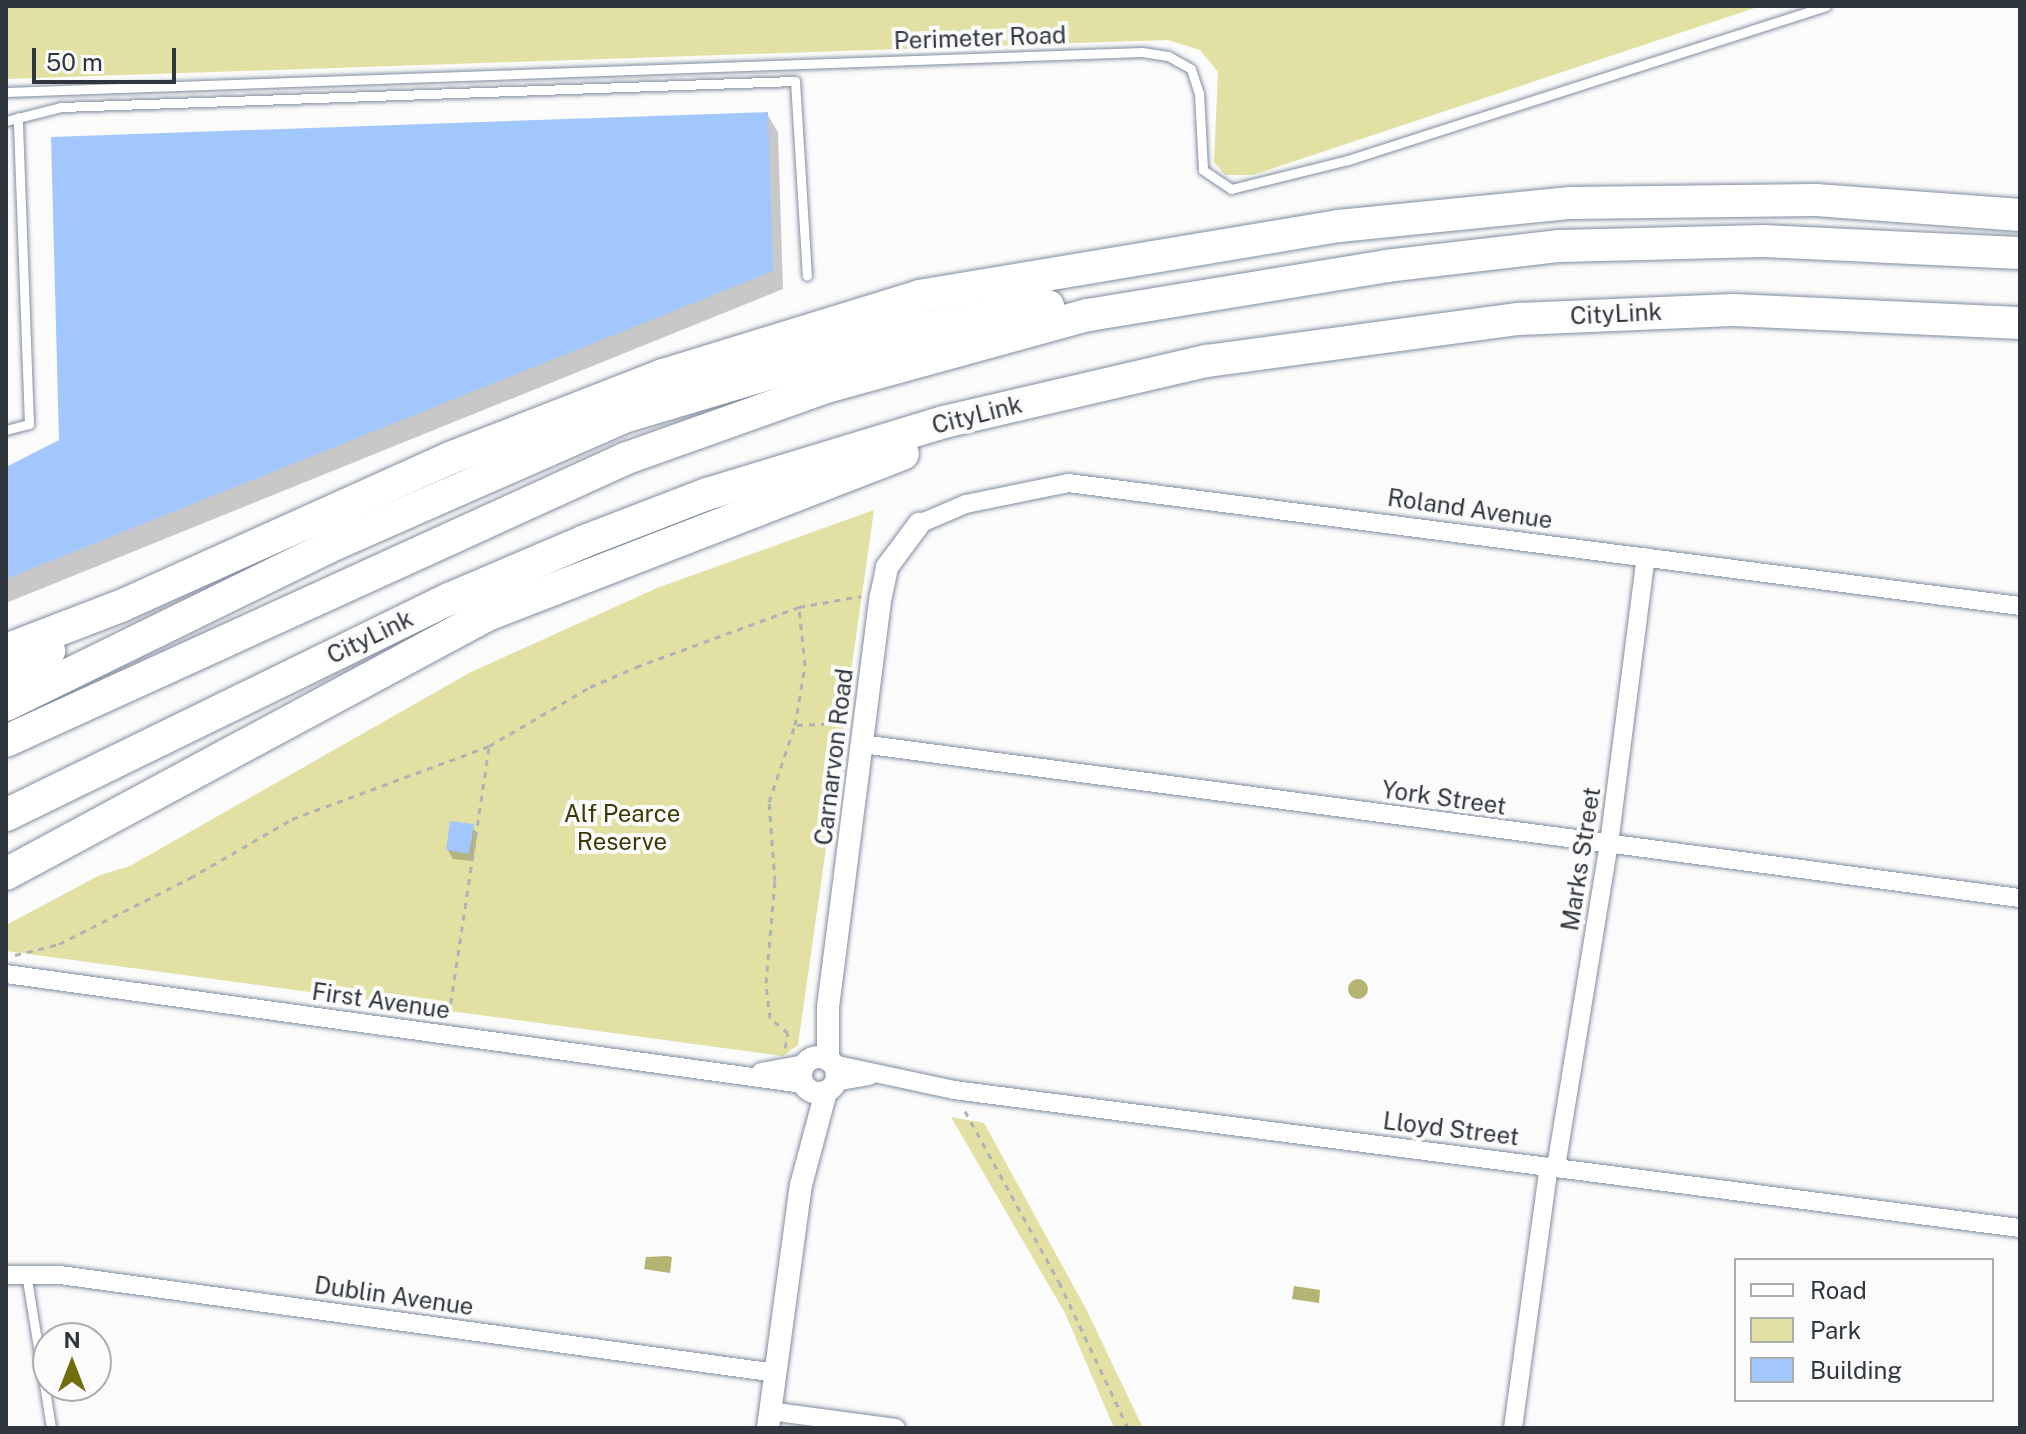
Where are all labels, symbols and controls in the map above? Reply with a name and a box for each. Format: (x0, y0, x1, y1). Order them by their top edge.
street label: Perimeter Road (893, 21, 1067, 55)
scale bar (36, 32, 180, 82)
text: 50 m (46, 48, 103, 76)
street label: CityLink (1569, 297, 1663, 331)
street label: CityLink (929, 390, 1025, 440)
street label: Roland Avenue (1386, 483, 1554, 535)
street label: CityLink (322, 604, 418, 670)
street label: Carnarvon Road (809, 667, 859, 847)
street label: York Street (1380, 775, 1508, 821)
street label: Marks Street (1555, 785, 1607, 933)
park label: Alf Pearce Reserve (564, 800, 680, 856)
street label: First Avenue (310, 977, 452, 1025)
street label: Lloyd Street (1381, 1106, 1521, 1152)
legend (1734, 1258, 1994, 1402)
street label: Dublin Avenue (313, 1271, 475, 1321)
text: Road (1810, 1276, 1867, 1304)
text: Park (1810, 1316, 1861, 1344)
north arrow (32, 1322, 112, 1402)
text: N (63, 1327, 81, 1353)
text: Building (1810, 1356, 1902, 1384)

